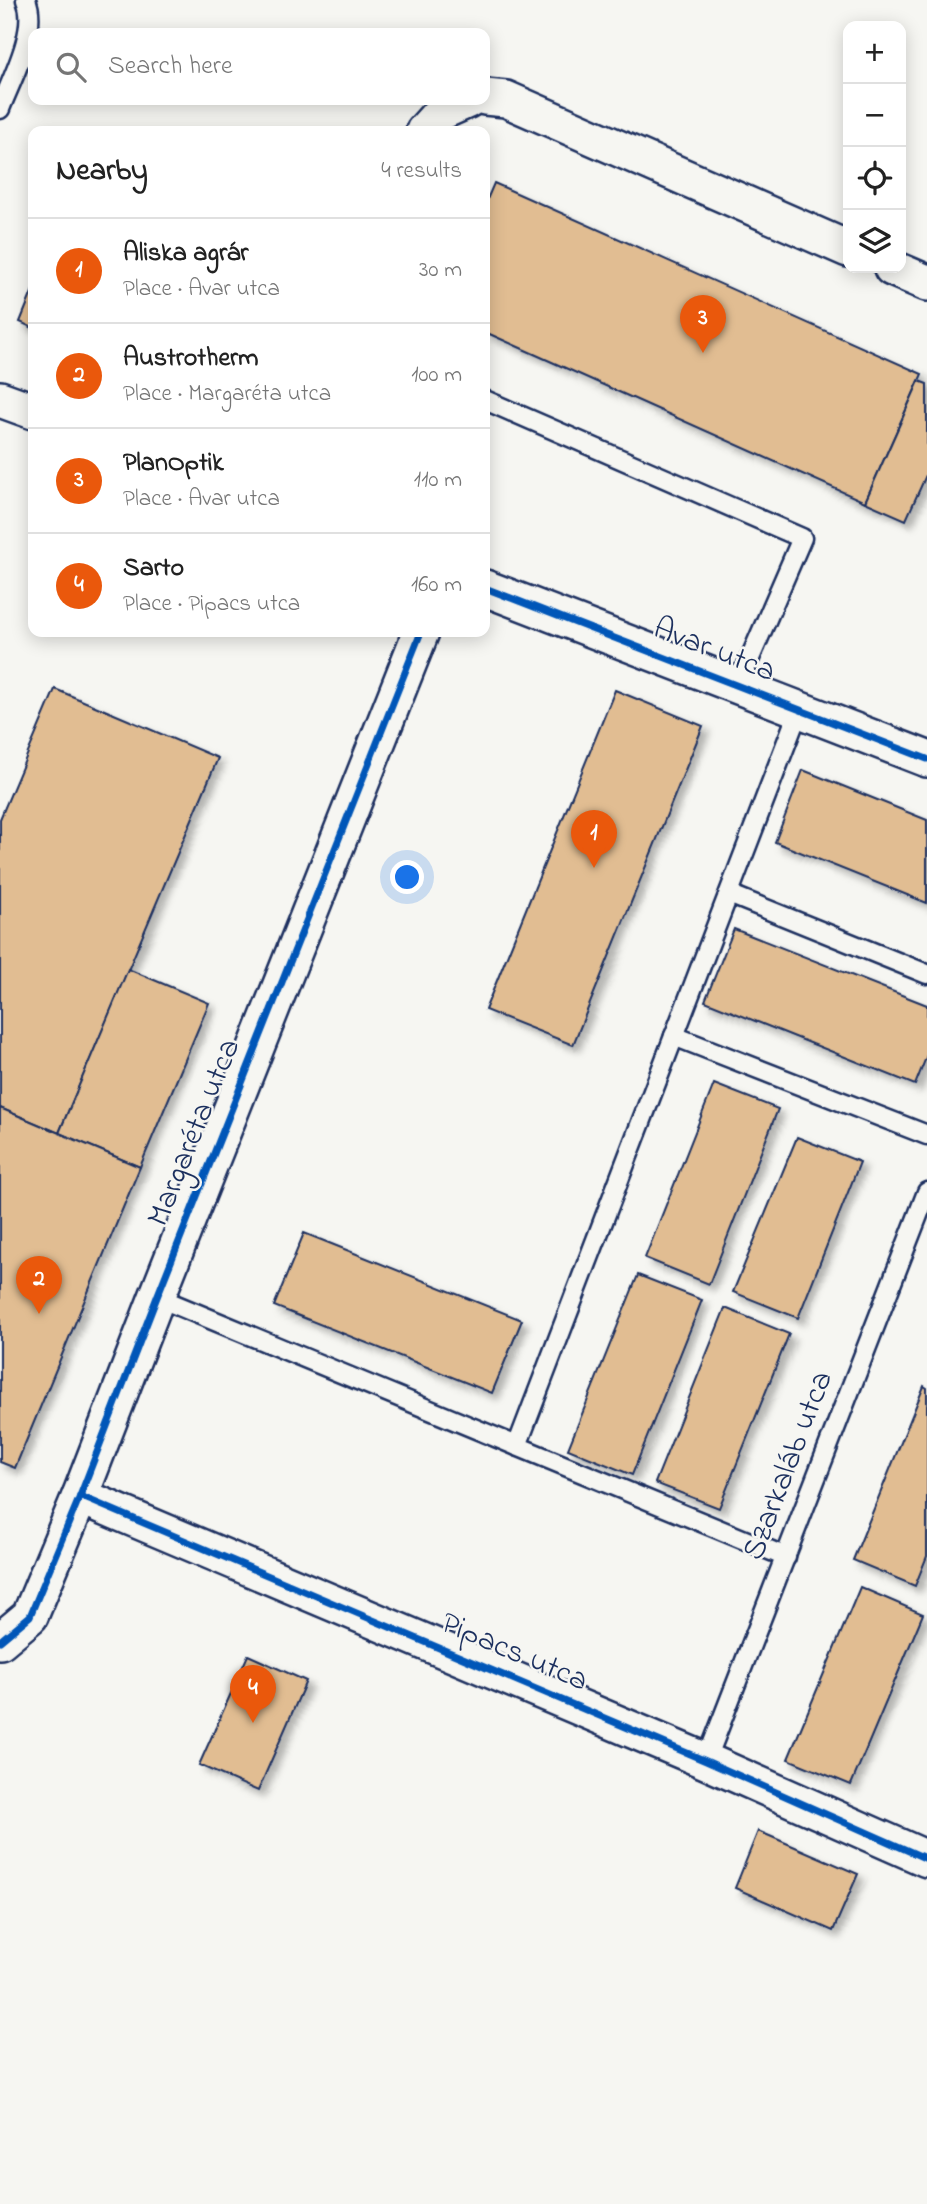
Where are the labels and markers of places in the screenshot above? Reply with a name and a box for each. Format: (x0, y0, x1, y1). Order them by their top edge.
pin: 3 (680, 295, 726, 353)
pin: 1 (571, 810, 617, 868)
pin: 2 (16, 1256, 62, 1314)
pin: 4 (230, 1665, 276, 1723)

